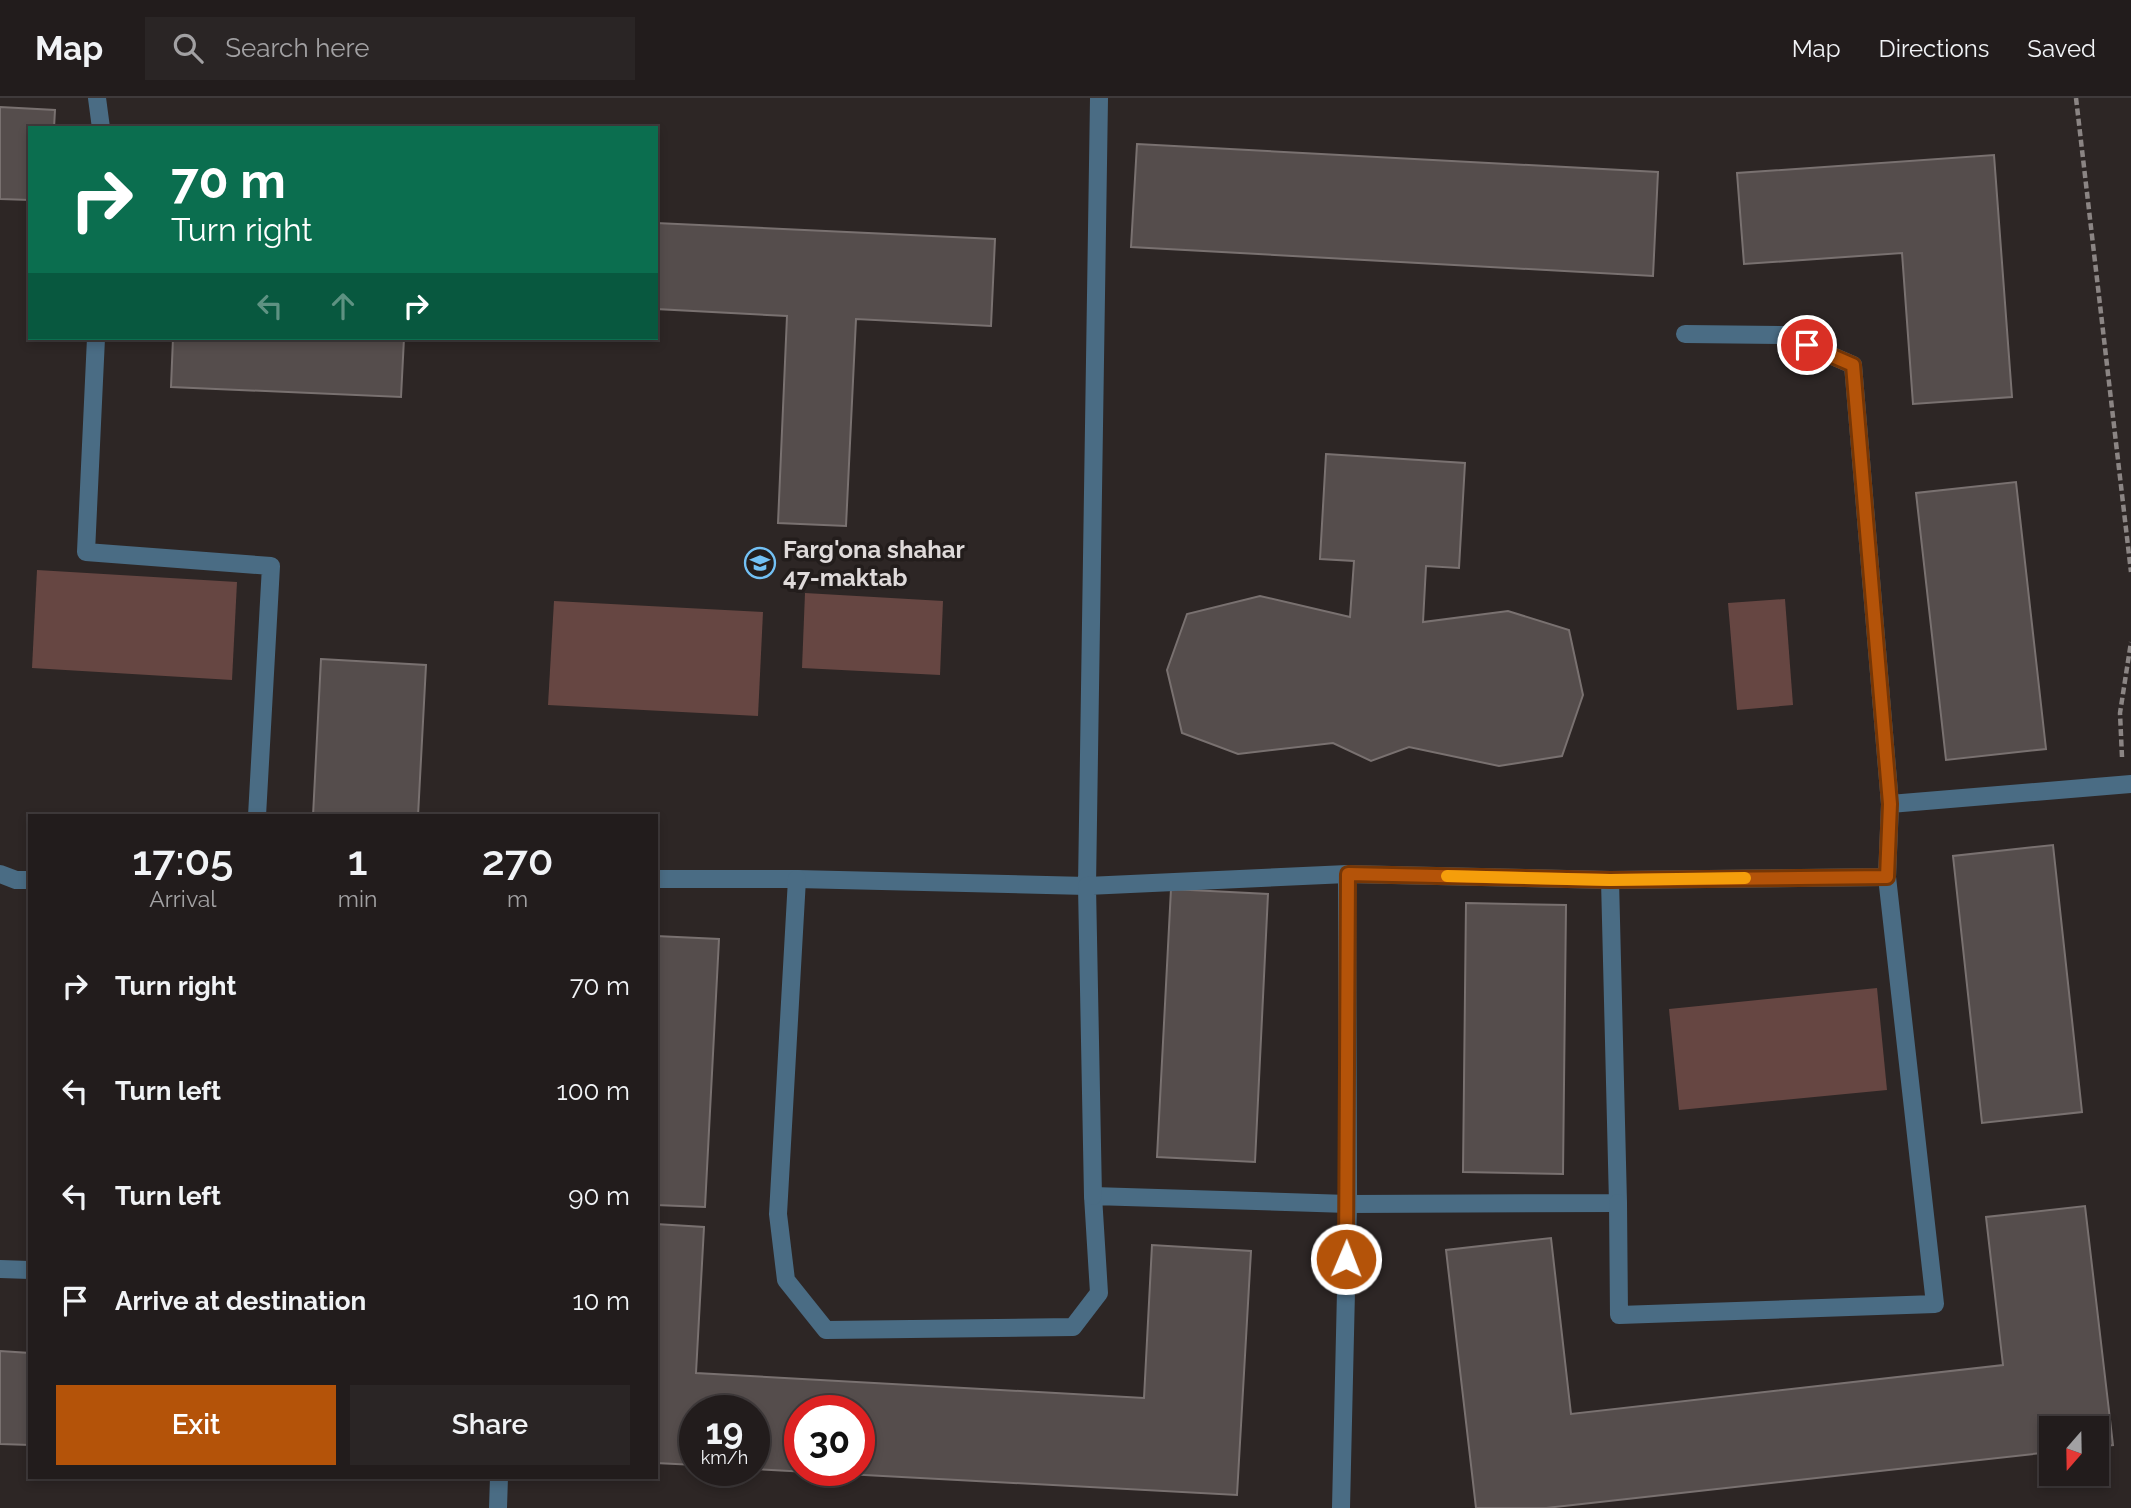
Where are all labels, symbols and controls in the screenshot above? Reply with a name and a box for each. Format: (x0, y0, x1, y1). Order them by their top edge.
search box (145, 17, 635, 80)
text: Map (35, 29, 103, 68)
icon: search (169, 29, 207, 67)
text: Search here (225, 33, 370, 63)
text: Map (1792, 34, 1841, 63)
text: Directions (1879, 34, 1989, 63)
text: Saved (2027, 34, 2096, 63)
text: 70 m (171, 152, 286, 209)
icon: right (56, 154, 147, 245)
text: Turn right (171, 211, 312, 248)
icon: left (251, 287, 289, 325)
icon: ahead (324, 287, 362, 325)
icon: right (397, 287, 435, 325)
pin (1777, 315, 1837, 375)
icon: arrive (1788, 326, 1826, 364)
place label: Farg'ona shahar 47-maktab (783, 535, 965, 592)
school or university icon: Farg'ona shahar 47-maktab (743, 546, 777, 580)
text: 17:05 (132, 836, 233, 885)
text: 1 (348, 836, 368, 885)
text: 270 (482, 836, 554, 885)
text: Arrival (149, 885, 217, 912)
text: min (338, 885, 377, 912)
text: m (507, 885, 528, 912)
icon: right (56, 967, 94, 1005)
text: Turn right (115, 971, 236, 1001)
text: 70 m (570, 971, 630, 1001)
icon: left (56, 1072, 94, 1110)
text: Turn left (115, 1076, 221, 1106)
text: 100 m (557, 1076, 630, 1106)
icon: left (56, 1177, 94, 1215)
text: Turn left (115, 1181, 221, 1211)
text: 90 m (568, 1181, 630, 1211)
position arrow (1309, 1222, 1383, 1296)
icon: arrive (56, 1282, 94, 1320)
text: Arrive at destination (115, 1286, 366, 1316)
text: 10 m (572, 1286, 630, 1316)
button: Exit (56, 1385, 336, 1465)
button: Share (350, 1385, 630, 1465)
speed limit sign: 30 (784, 1395, 875, 1486)
text: 19 (706, 1411, 743, 1452)
north arrow (2039, 1416, 2109, 1486)
map controls (2039, 1416, 2109, 1486)
text: km/h (701, 1447, 748, 1468)

